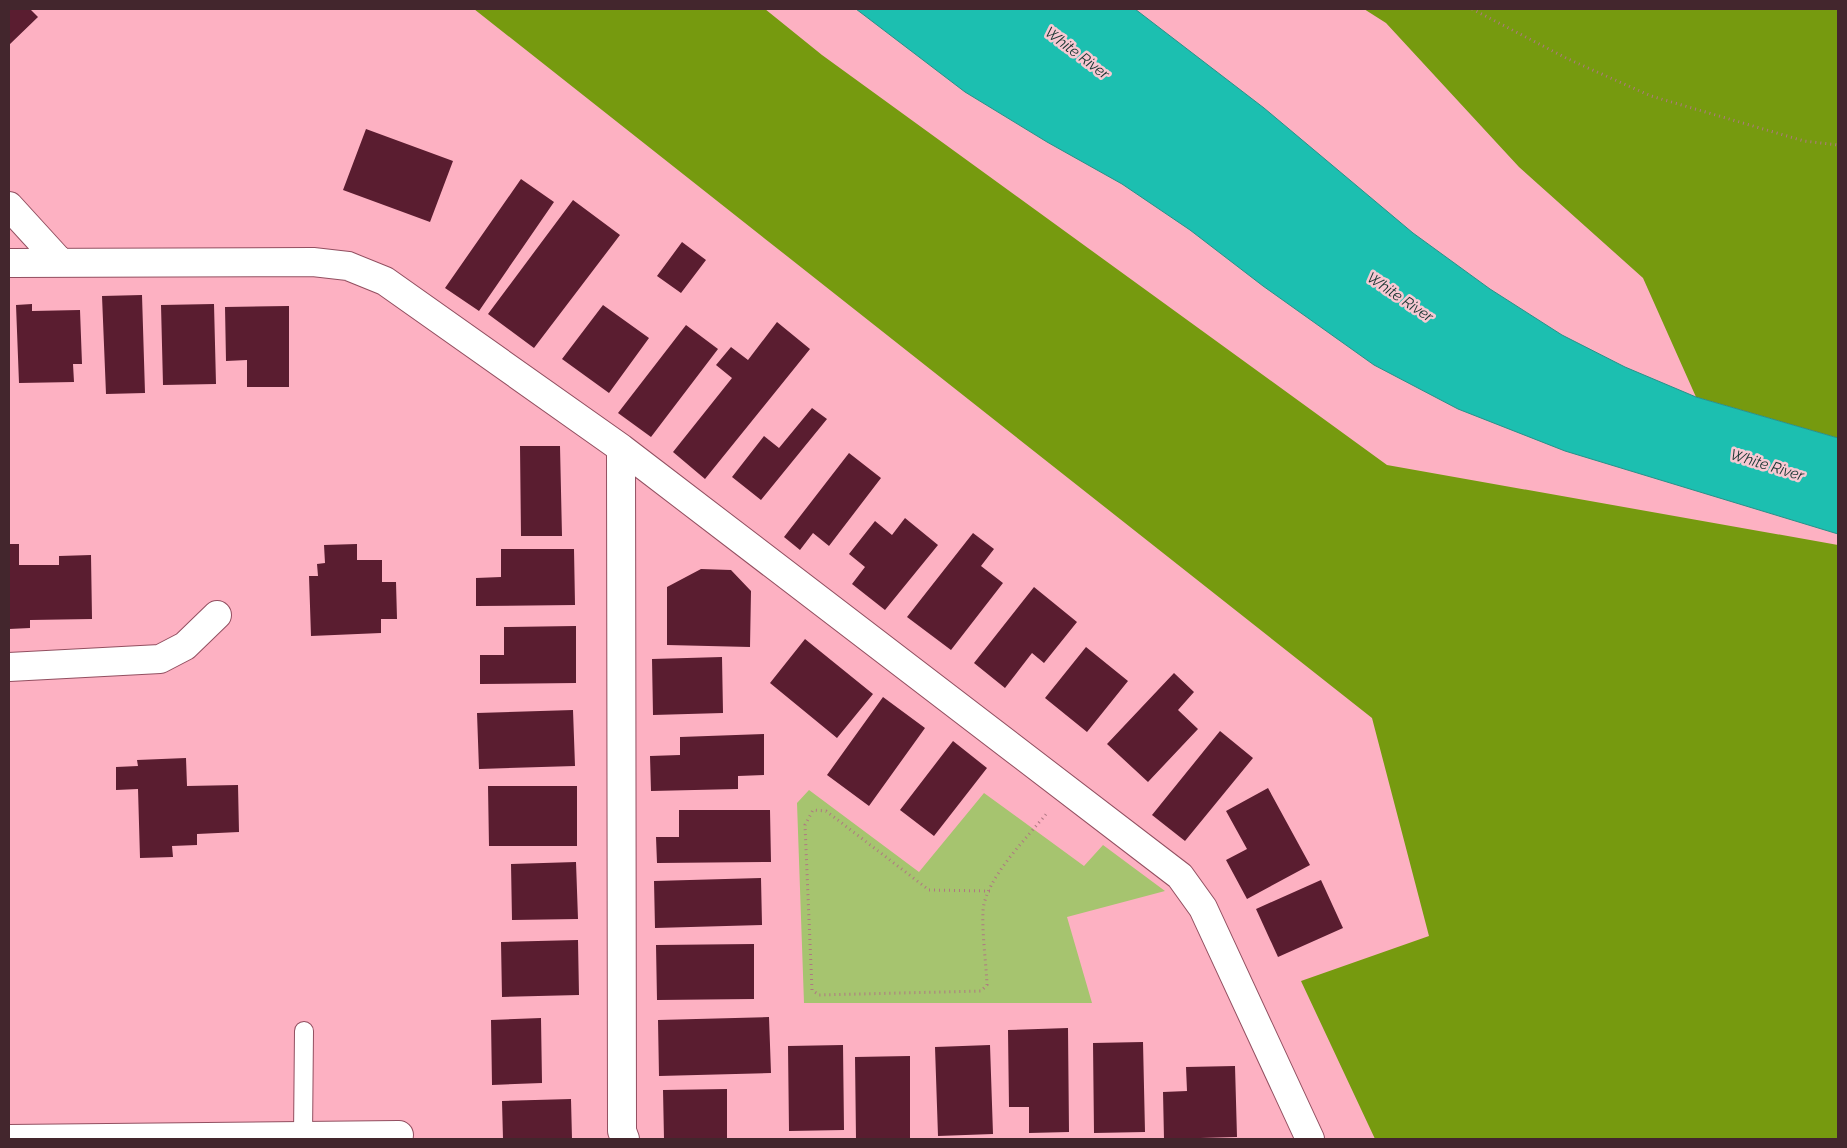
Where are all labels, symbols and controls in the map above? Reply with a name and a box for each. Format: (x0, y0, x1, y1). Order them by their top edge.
water label: White River (1041, 23, 1113, 84)
water label: White River (1363, 268, 1437, 326)
water label: White River (1728, 445, 1807, 485)

